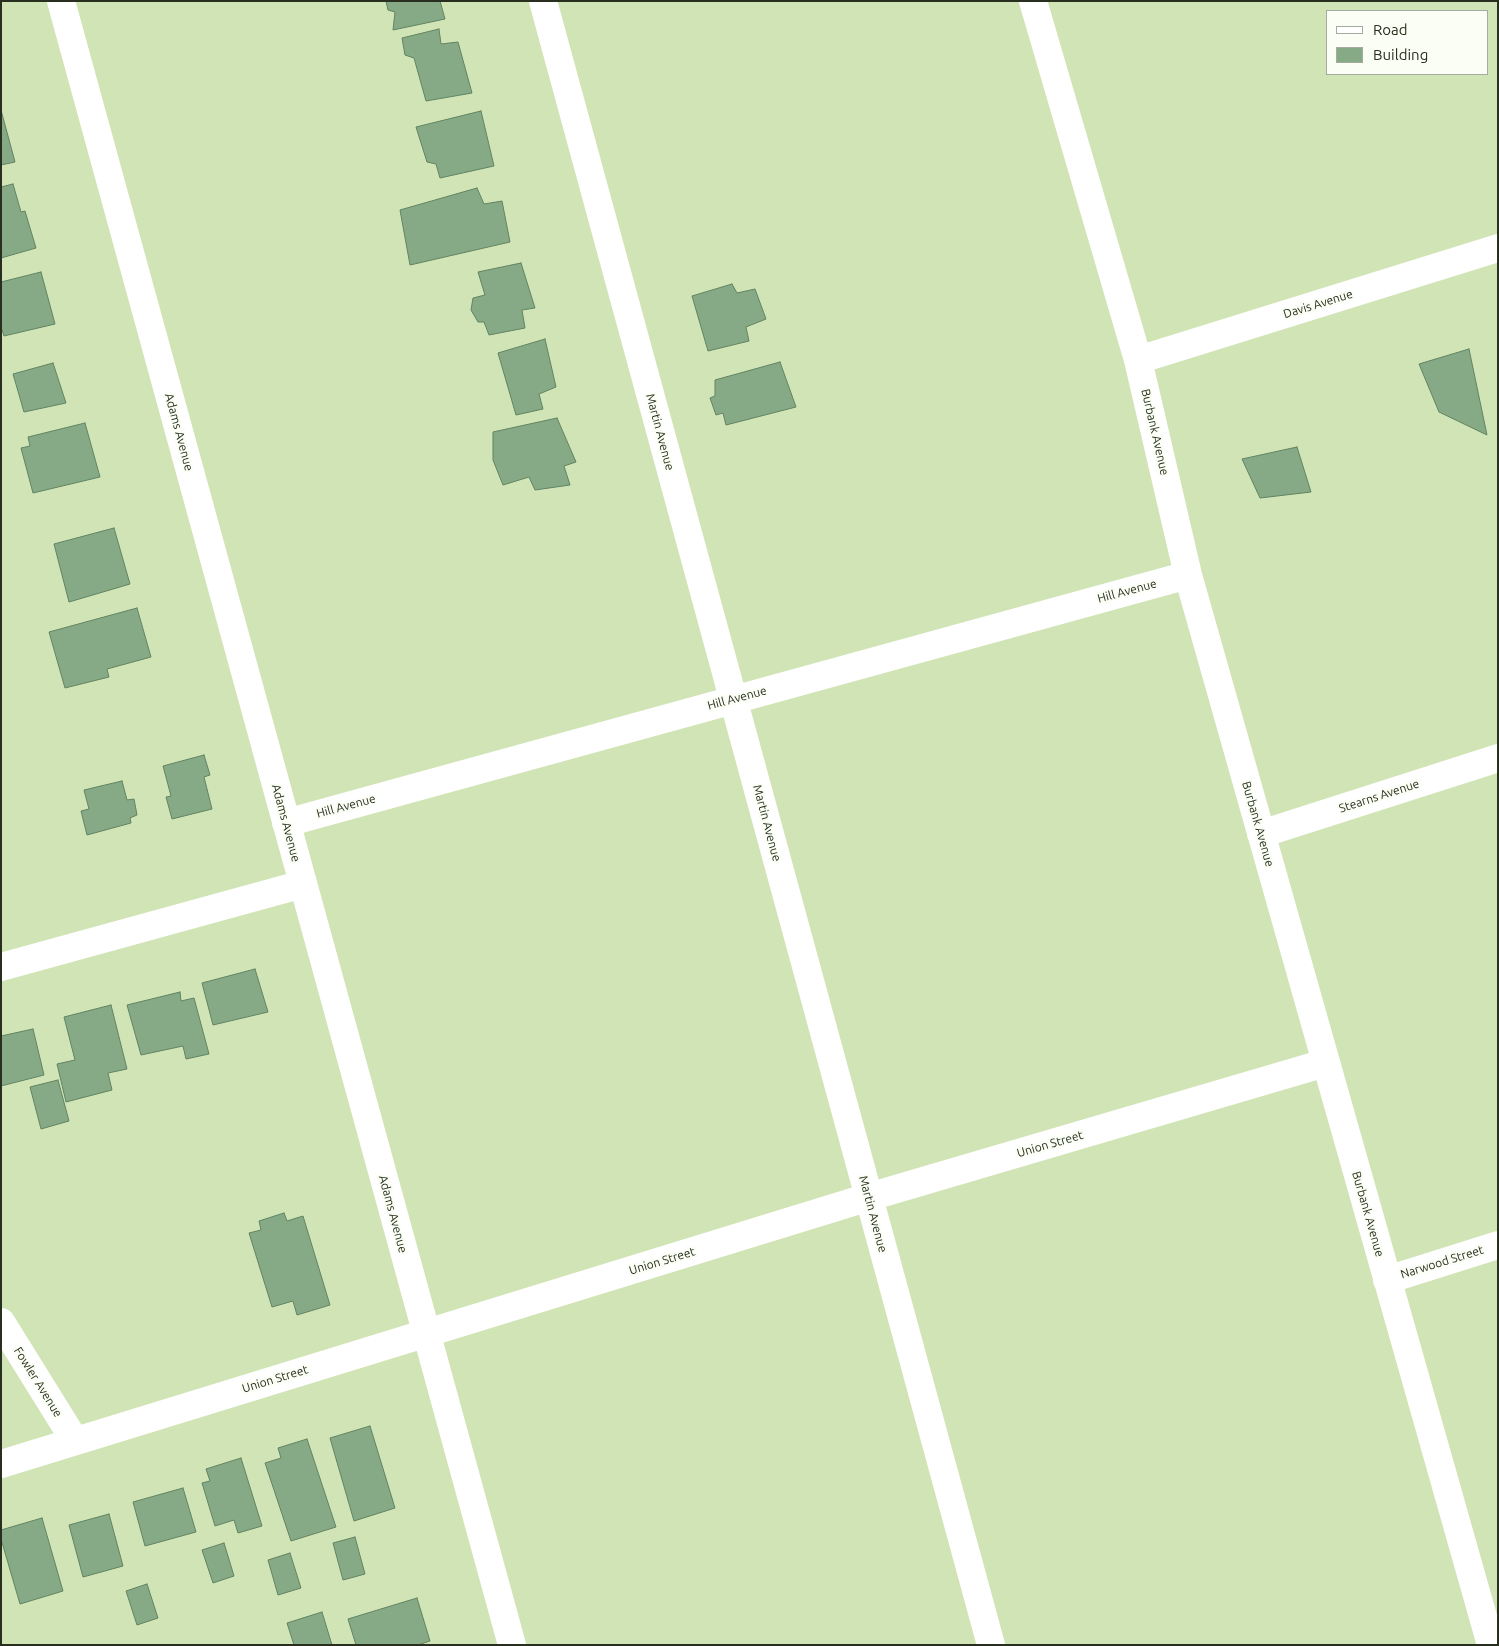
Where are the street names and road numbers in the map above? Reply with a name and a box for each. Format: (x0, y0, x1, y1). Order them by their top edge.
street label: Davis Avenue (1282, 287, 1354, 321)
street label: Burbank Avenue (1138, 387, 1172, 477)
street label: Adams Avenue (162, 392, 196, 472)
street label: Martin Avenue (643, 392, 677, 472)
street label: Hill Avenue (1096, 576, 1158, 606)
street label: Hill Avenue (706, 683, 768, 713)
street label: Stearns Avenue (1337, 776, 1421, 816)
street label: Burbank Avenue (1239, 780, 1277, 868)
street label: Adams Avenue (269, 783, 303, 863)
street label: Martin Avenue (750, 783, 784, 863)
street label: Hill Avenue (315, 791, 377, 821)
street label: Union Street (1015, 1128, 1085, 1160)
street label: Burbank Avenue (1349, 1170, 1387, 1258)
street label: Adams Avenue (376, 1174, 410, 1254)
street label: Martin Avenue (856, 1174, 890, 1254)
street label: Narwood Street (1399, 1243, 1485, 1281)
street label: Union Street (627, 1244, 697, 1278)
street label: Fowler Avenue (11, 1344, 65, 1420)
street label: Union Street (240, 1362, 310, 1396)

